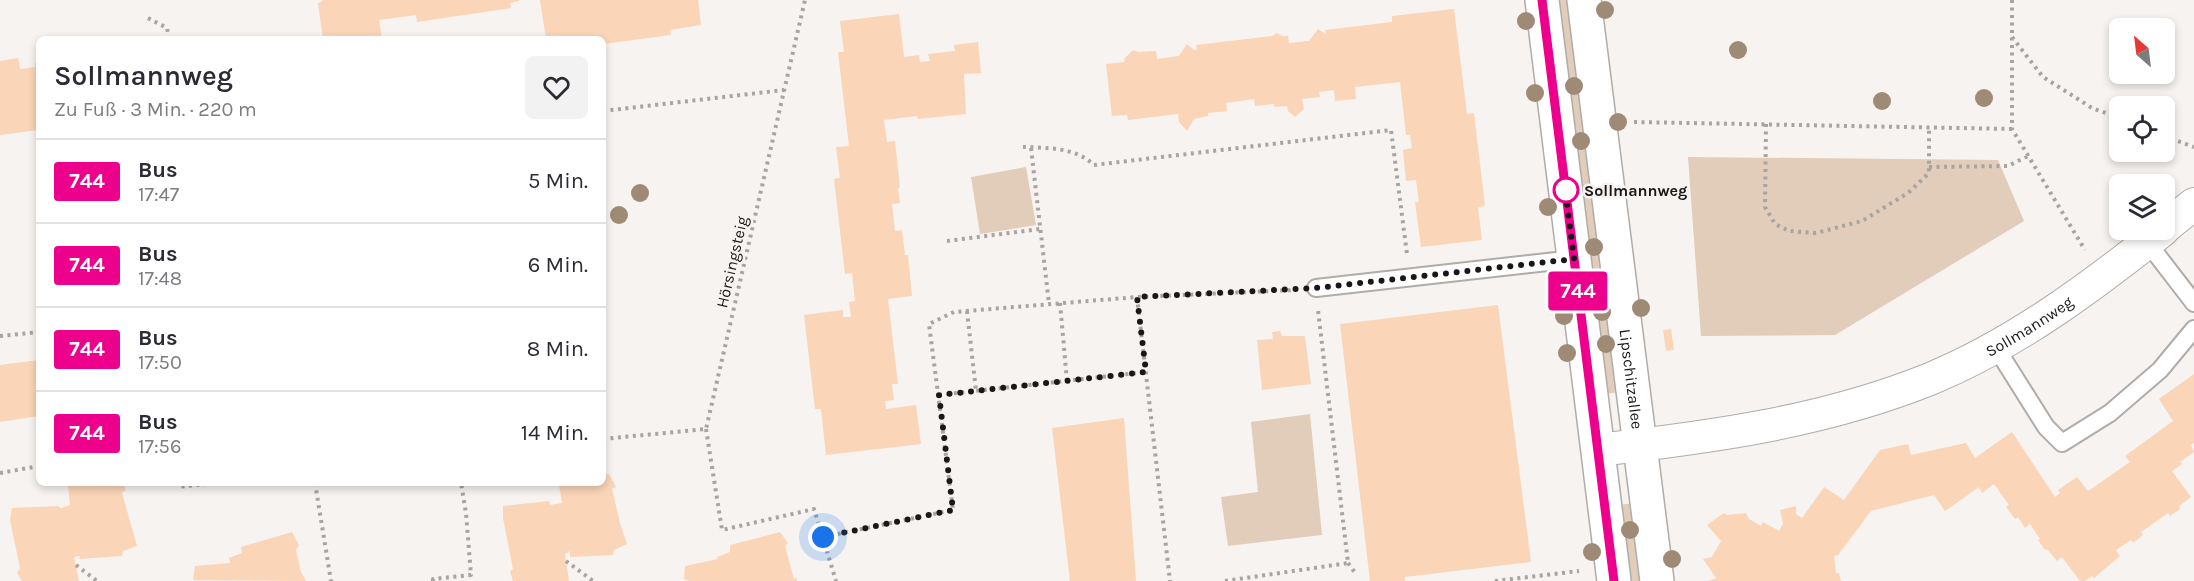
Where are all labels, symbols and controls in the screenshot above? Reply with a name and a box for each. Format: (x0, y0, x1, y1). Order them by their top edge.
north arrow (2109, 18, 2175, 84)
map controls (2109, 18, 2175, 240)
button: heart (525, 56, 588, 119)
text: Sollmannweg (54, 59, 233, 92)
button: locate (2109, 96, 2175, 162)
text: Zu Fuß · 3 Min. · 220 m (54, 98, 257, 121)
text: Bus (138, 157, 178, 183)
text: 5 Min. (528, 168, 588, 194)
text: 744 (69, 169, 105, 193)
button: layers (2109, 174, 2175, 240)
marker: Sollmannweg (1553, 177, 1579, 203)
place label: Sollmannweg (1584, 181, 1687, 200)
text: 17:47 (138, 183, 179, 206)
street label: Hörsingsteig (712, 214, 752, 310)
text: Bus (138, 241, 178, 267)
text: 6 Min. (528, 252, 588, 278)
text: 744 (69, 253, 105, 277)
text: 17:48 (138, 267, 182, 290)
line badge: 744 (1544, 272, 1612, 310)
text: 744 (1560, 279, 1596, 303)
street label: Sollmannweg (1982, 292, 2076, 360)
text: Bus (138, 325, 178, 351)
street label: Lipschitzallee (1616, 328, 1647, 430)
text: 8 Min. (527, 336, 588, 362)
text: 744 (69, 337, 105, 361)
text: 17:50 (138, 351, 182, 374)
text: Bus (138, 409, 178, 435)
text: 14 Min. (521, 420, 588, 446)
text: 744 (69, 421, 105, 445)
text: 17:56 (138, 435, 181, 458)
your location (808, 522, 838, 552)

